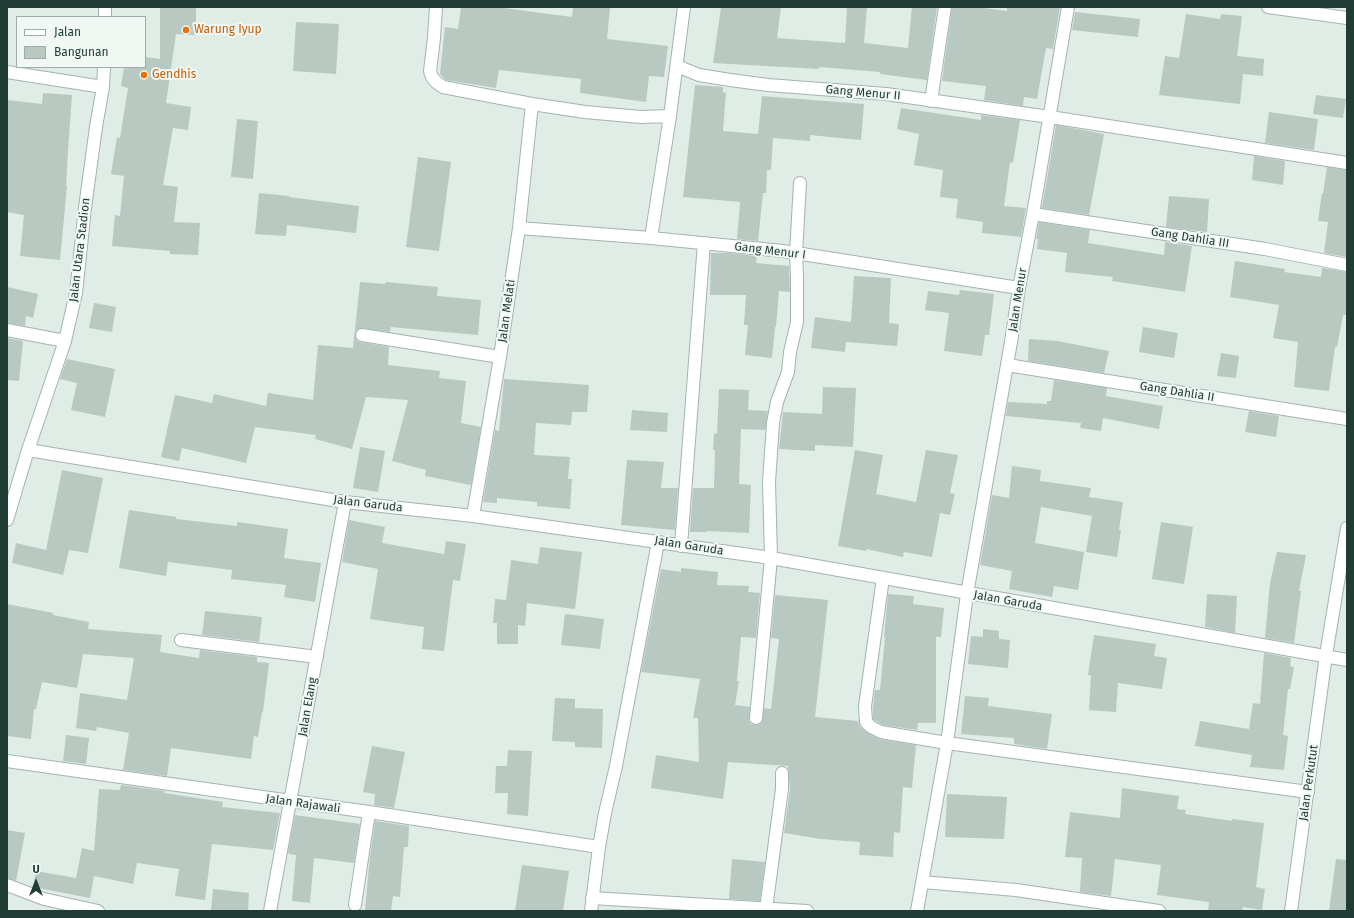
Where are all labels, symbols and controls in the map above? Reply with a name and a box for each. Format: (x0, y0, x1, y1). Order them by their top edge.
legend (16, 16, 146, 68)
place label: Warung Iyup (194, 23, 262, 37)
text: Jalan (54, 25, 81, 39)
marker: Warung Iyup (181, 25, 191, 35)
text: Bangunan (54, 45, 109, 59)
place label: Gendhis (152, 68, 196, 82)
marker: Gendhis (139, 70, 149, 80)
street label: Gang Menur II (825, 83, 901, 103)
street label: Jalan Utara Stadion (66, 197, 94, 303)
street label: Gang Dahlia III (1150, 225, 1230, 251)
street label: Gang Menur I (733, 239, 807, 263)
street label: Jalan Menur (1006, 267, 1030, 333)
street label: Jalan Melati (495, 278, 519, 344)
street label: Gang Dahlia II (1139, 379, 1215, 405)
street label: Jalan Garuda (333, 493, 403, 515)
street label: Jalan Garuda (653, 533, 725, 559)
street label: Jalan Garuda (972, 588, 1044, 614)
street label: Jalan Elang (296, 676, 320, 738)
street label: Jalan Perkutut (1297, 744, 1321, 822)
street label: Jalan Rajawali (265, 792, 341, 816)
north arrow (16, 862, 56, 902)
text: U (32, 863, 40, 876)

